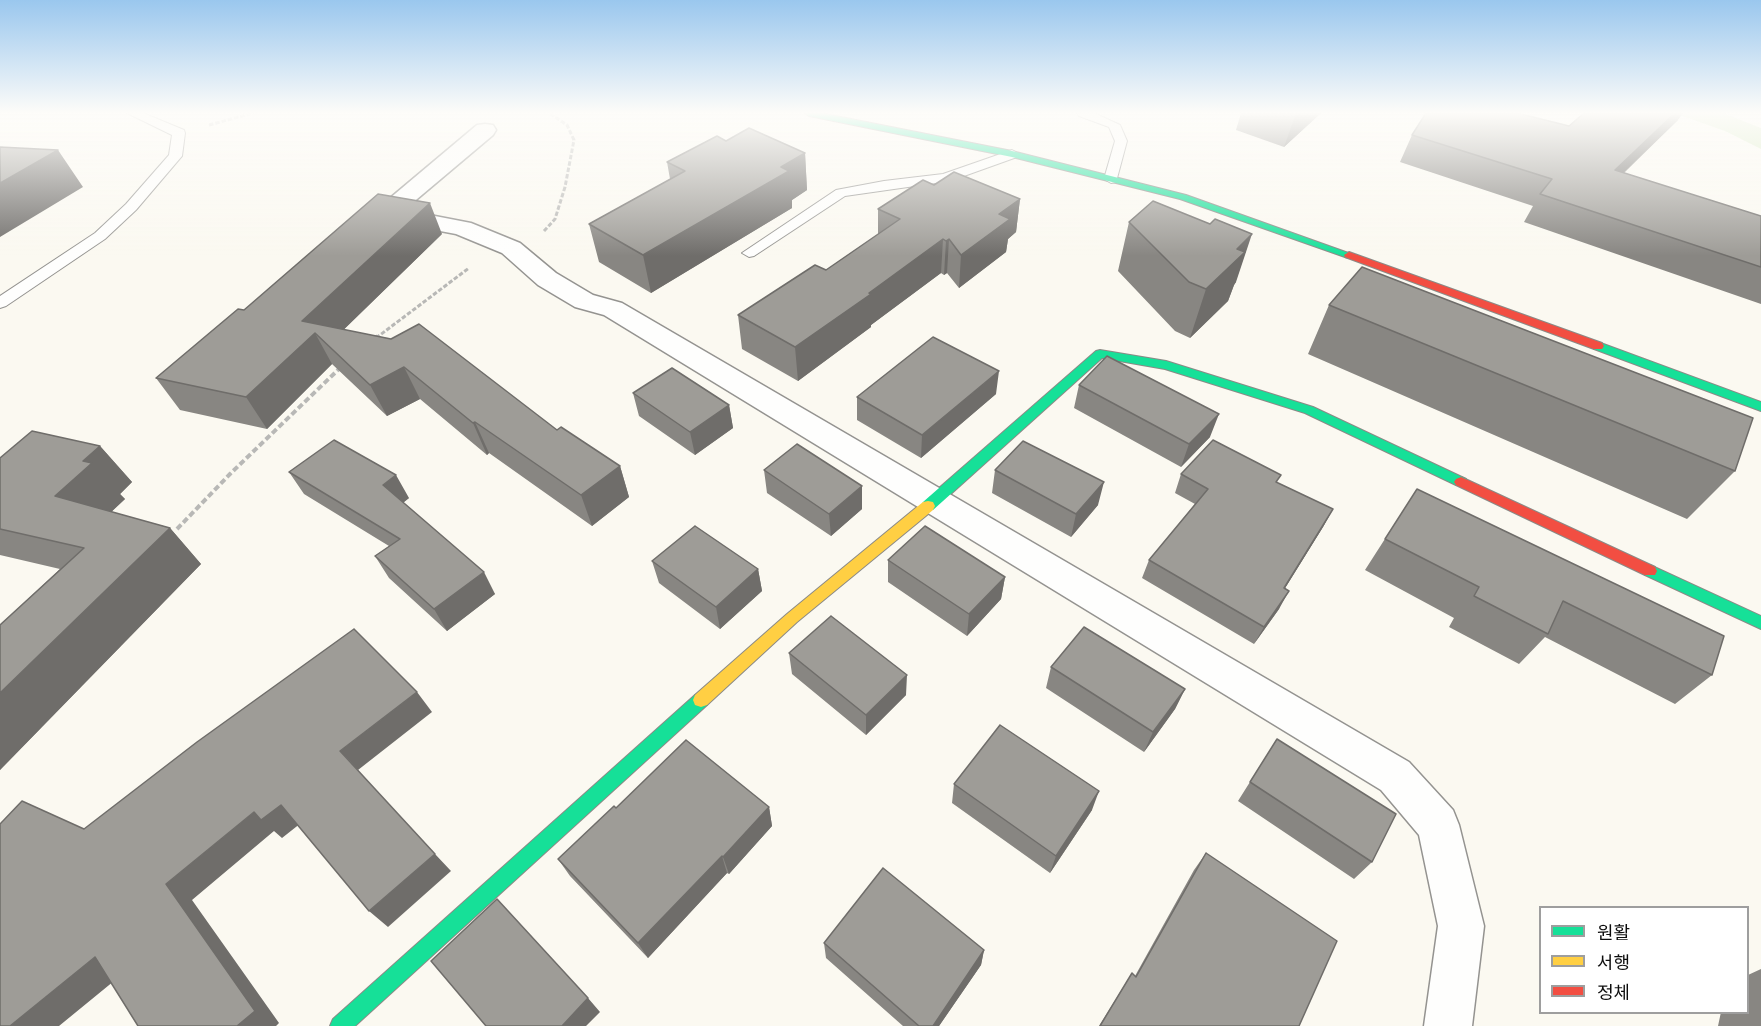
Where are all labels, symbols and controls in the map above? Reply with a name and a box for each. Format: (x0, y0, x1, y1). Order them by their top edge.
legend (1539, 906, 1749, 1014)
text: 원활 (1597, 918, 1630, 944)
text: 서행 (1597, 948, 1630, 974)
text: 정체 (1597, 978, 1630, 1004)

